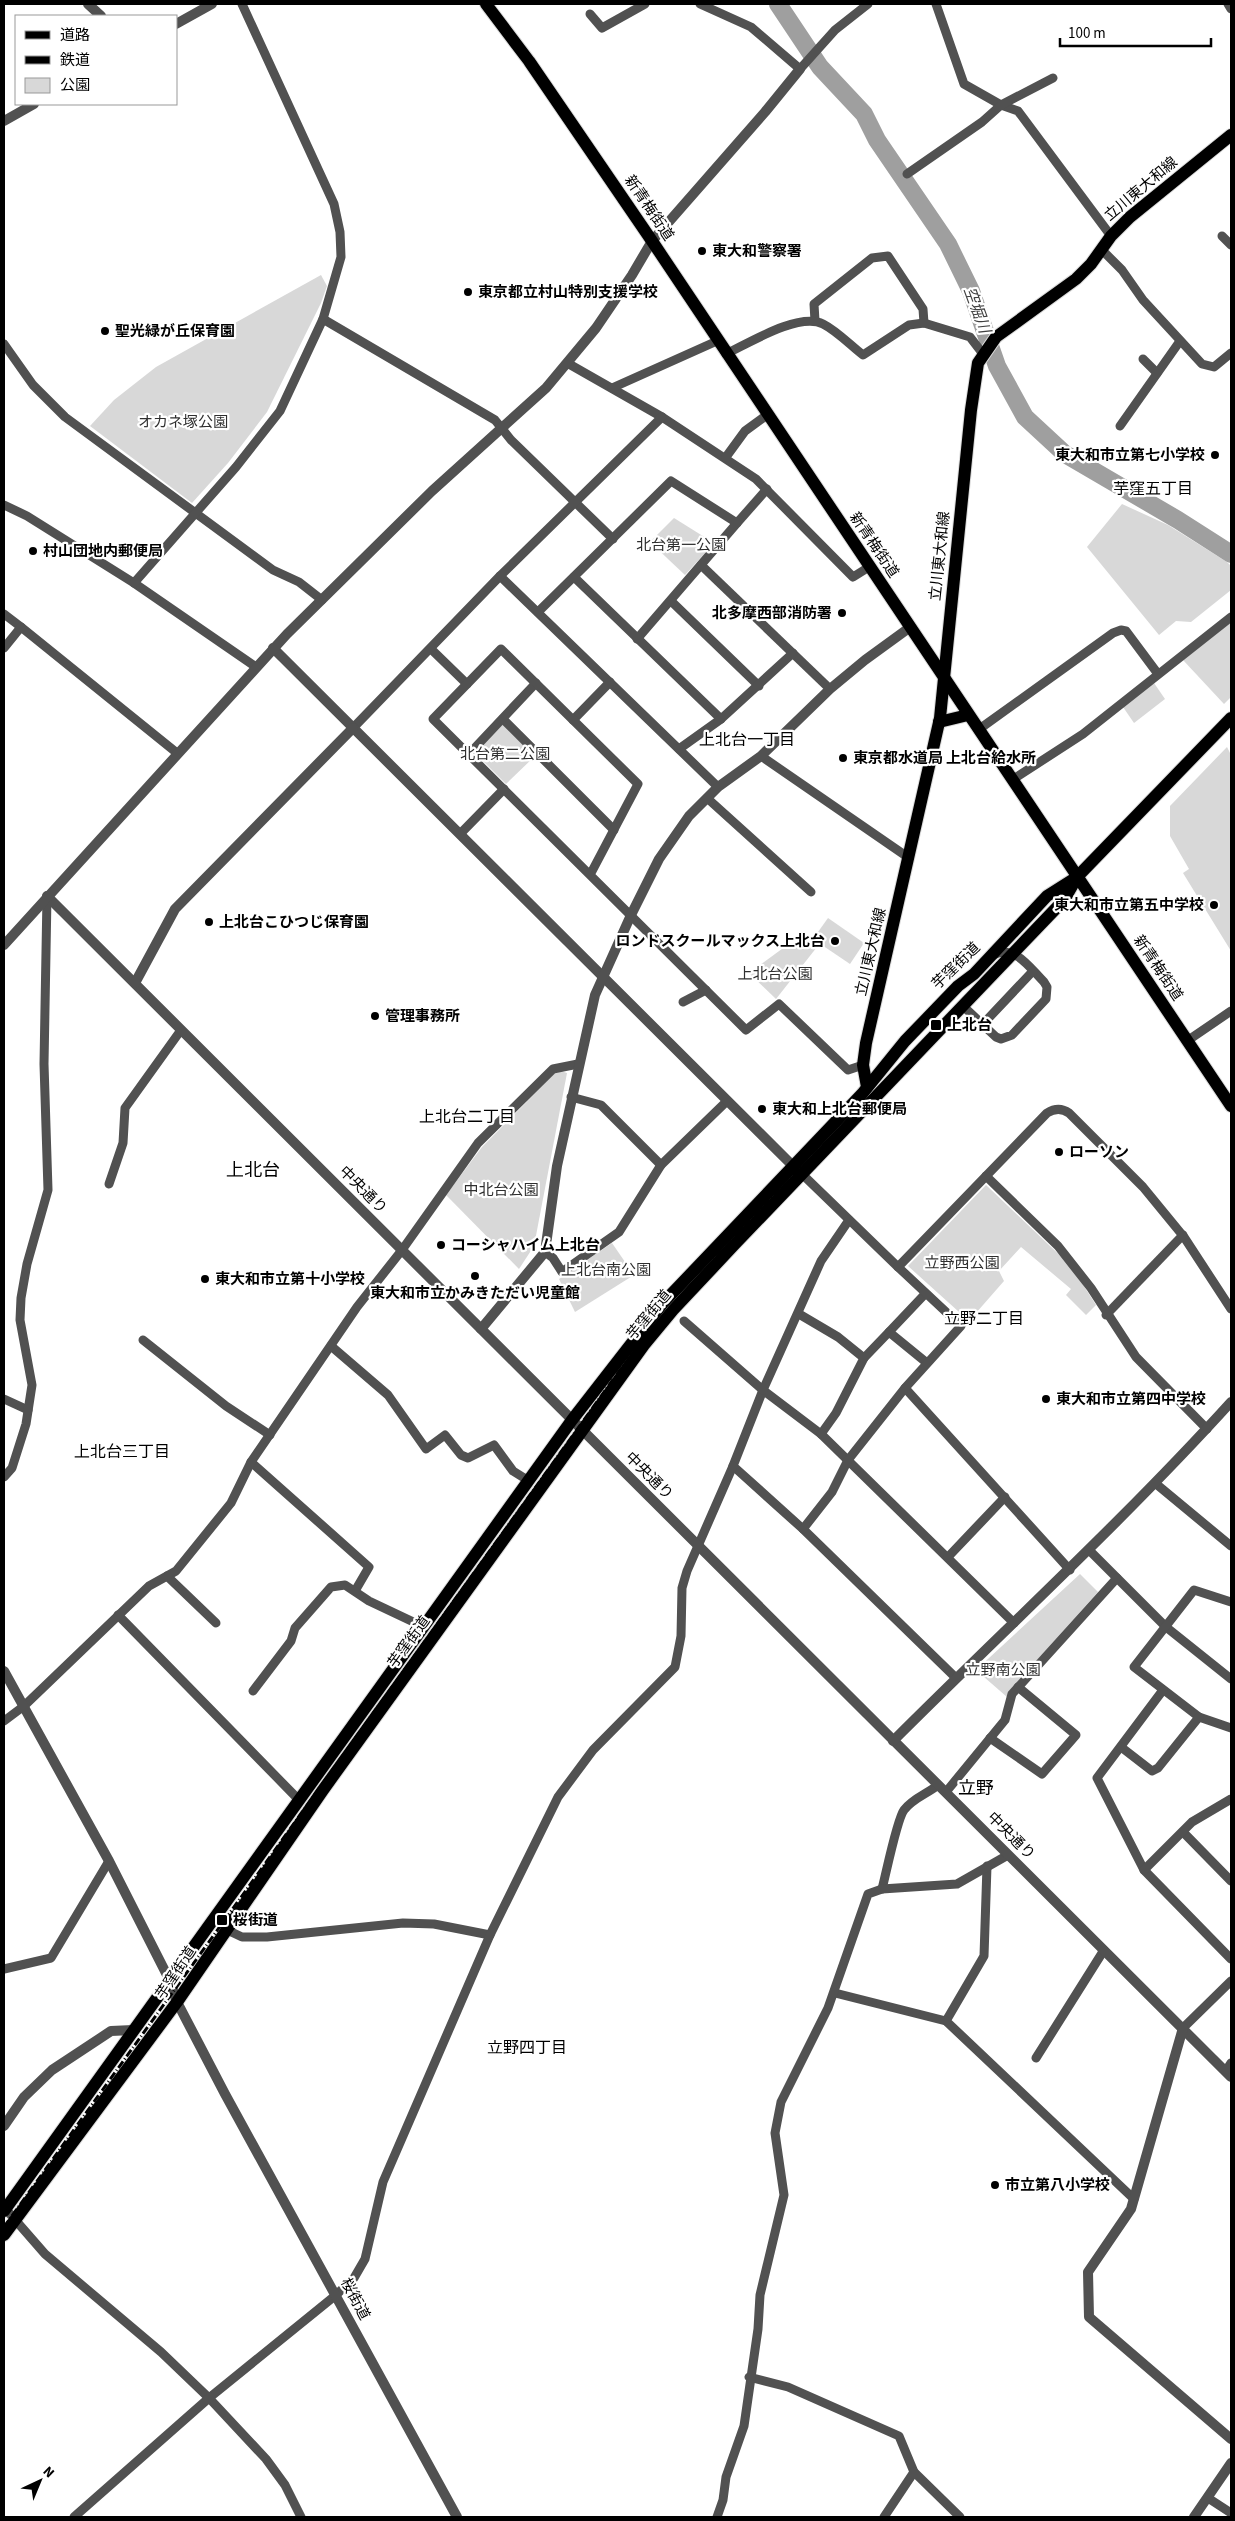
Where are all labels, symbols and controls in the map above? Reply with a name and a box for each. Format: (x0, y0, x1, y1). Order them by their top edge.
legend (15, 15, 178, 105)
scale bar (1060, 15, 1211, 47)
text: 100 m (1068, 23, 1106, 44)
text: 道路 (60, 25, 90, 46)
text: 鉄道 (60, 50, 90, 71)
text: 公園 (60, 75, 90, 96)
street label: 立川東大和線 (1100, 152, 1182, 226)
street label: 新青梅街道 (619, 171, 679, 245)
place label: 東大和警察署 (712, 241, 802, 262)
marker: 東大和警察署 (696, 245, 708, 257)
place label: 東京都立村山特別支援学校 (478, 282, 658, 303)
water label: 空堀川 (958, 284, 996, 338)
marker: 東京都立村山特別支援学校 (462, 286, 474, 298)
place label: 聖光緑が丘保育園 (115, 321, 235, 342)
marker: 聖光緑が丘保育園 (99, 325, 111, 337)
park label: オカネ塚公園 (138, 412, 228, 433)
place label: 東大和市立第七小学校 (1055, 445, 1205, 466)
marker: 東大和市立第七小学校 (1209, 449, 1221, 461)
district label: 芋窪五丁目 (1113, 478, 1193, 500)
street label: 新青梅街道 (844, 508, 904, 582)
street label: 立川東大和線 (925, 510, 955, 602)
park label: 北台第一公園 (636, 535, 726, 556)
place label: 村山団地内郵便局 (43, 541, 163, 562)
marker: 村山団地内郵便局 (27, 545, 39, 557)
place label: 北多摩西部消防署 (712, 603, 832, 624)
marker: 北多摩西部消防署 (836, 607, 848, 619)
district label: 上北台一丁目 (699, 729, 795, 751)
park label: 北台第二公園 (460, 744, 550, 765)
place label: 東京都水道局 上北台給水所 (853, 748, 1036, 769)
marker: 東京都水道局 上北台給水所 (837, 752, 849, 764)
place label: 東大和市立第五中学校 (1054, 895, 1204, 916)
marker: 東大和市立第五中学校 (1208, 899, 1220, 911)
street label: 立川東大和線 (851, 906, 891, 998)
place label: 上北台こひつじ保育園 (219, 912, 369, 933)
marker: 上北台こひつじ保育園 (203, 916, 215, 928)
place label: ロンドスクールマックス上北台 (615, 931, 825, 952)
street label: 新青梅街道 (1128, 931, 1188, 1005)
marker: ロンドスクールマックス上北台 (829, 935, 841, 947)
street label: 芋窪街道 (927, 938, 985, 994)
park label: 上北台公園 (737, 964, 813, 985)
place label: 管理事務所 (385, 1006, 460, 1027)
marker: 管理事務所 (369, 1010, 381, 1022)
place label: 上北台 (947, 1015, 992, 1036)
marker: 上北台 (929, 1018, 943, 1032)
place label: 東大和上北台郵便局 (772, 1099, 907, 1120)
marker: 東大和上北台郵便局 (756, 1103, 768, 1115)
district label: 上北台二丁目 (419, 1106, 515, 1128)
place label: ローソン (1069, 1142, 1129, 1163)
marker: ローソン (1053, 1146, 1065, 1158)
district label: 上北台 (226, 1158, 280, 1183)
street label: 中央通り (334, 1161, 392, 1219)
park label: 中北台公園 (463, 1180, 539, 1201)
place label: コーシャハイム上北台 (451, 1235, 600, 1256)
marker: コーシャハイム上北台 (435, 1239, 447, 1251)
park label: 立野西公園 (924, 1253, 1000, 1274)
park label: 上北台南公園 (561, 1260, 651, 1281)
place label: 東大和市立第十小学校 (215, 1269, 365, 1290)
marker: 東大和市立かみきただい児童館 (469, 1270, 481, 1282)
marker: 東大和市立第十小学校 (199, 1273, 211, 1285)
place label: 東大和市立かみきただい児童館 (370, 1283, 580, 1304)
street label: 芋窪街道 (622, 1285, 676, 1345)
district label: 立野二丁目 (944, 1308, 1024, 1330)
place label: 東大和市立第四中学校 (1056, 1389, 1206, 1410)
marker: 東大和市立第四中学校 (1040, 1393, 1052, 1405)
district label: 上北台三丁目 (74, 1441, 170, 1463)
street label: 中央通り (620, 1447, 678, 1505)
street label: 芋窪街道 (383, 1612, 435, 1672)
park label: 立野南公園 (965, 1660, 1041, 1681)
district label: 立野 (958, 1776, 994, 1801)
street label: 中央通り (982, 1807, 1040, 1865)
place label: 桜街道 (233, 1910, 278, 1931)
marker: 桜街道 (215, 1913, 229, 1927)
street label: 芋窪街道 (151, 1942, 201, 2004)
district label: 立野四丁目 (487, 2037, 567, 2059)
place label: 市立第八小学校 (1005, 2175, 1110, 2196)
marker: 市立第八小学校 (989, 2179, 1001, 2191)
street label: 桜街道 (335, 2274, 375, 2324)
north arrow (15, 2456, 65, 2506)
text: N (38, 2462, 59, 2483)

